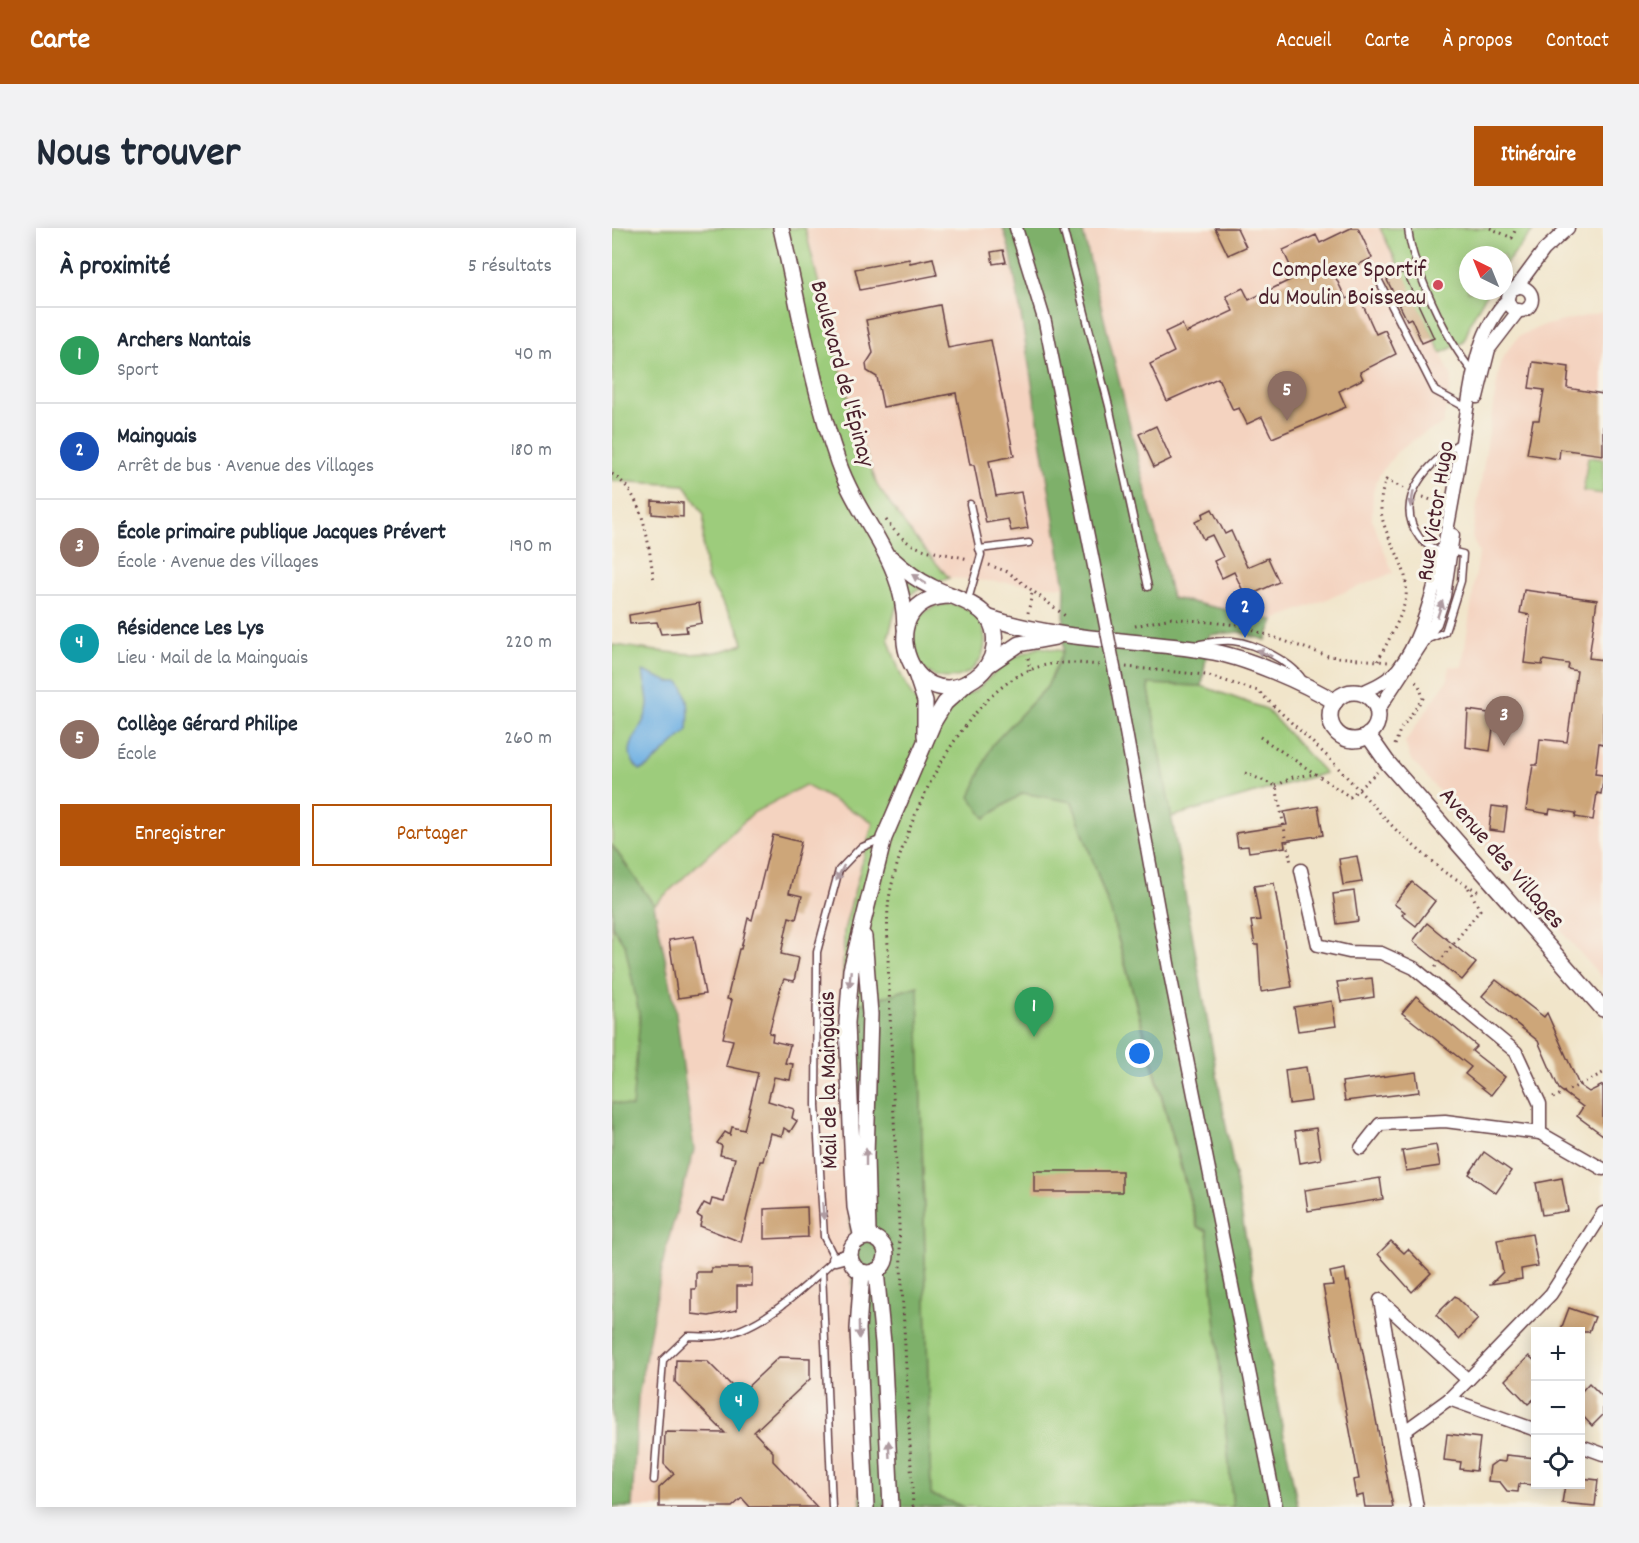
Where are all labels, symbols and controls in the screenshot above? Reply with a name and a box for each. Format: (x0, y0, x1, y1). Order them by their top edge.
text: Carte (30, 22, 90, 62)
text: Accueil (1276, 27, 1331, 57)
text: Carte (1364, 27, 1409, 57)
text: À propos (1442, 27, 1513, 57)
text: Contact (1546, 27, 1609, 57)
text: Nous trouver (36, 126, 240, 186)
button: Itinéraire (1474, 126, 1603, 186)
north arrow (1459, 246, 1513, 300)
text: À proximité (60, 249, 170, 286)
text: 5 résultats (468, 253, 552, 281)
place label: Complexe Sportif du Moulin Boisseau (1258, 254, 1427, 316)
street label: Boulevard de l'Épinay (800, 277, 883, 472)
marker: Complexe Sportif du Moulin Boisseau (1431, 278, 1445, 292)
text: Archers Nantais (117, 326, 251, 357)
text: 1 (77, 341, 82, 369)
text: 40 m (514, 341, 552, 369)
text: Sport (117, 357, 159, 385)
pin: 5 (1268, 372, 1306, 421)
text: Mainguais (117, 422, 197, 453)
text: 2 (75, 437, 84, 465)
text: 180 m (510, 437, 552, 465)
street label: Rue Victor Hugo (1409, 438, 1465, 584)
text: Arrêt de bus · Avenue des Villages (117, 453, 374, 481)
one-way arrow (1407, 489, 1416, 508)
text: École primaire publique Jacques Prévert (117, 518, 446, 549)
text: 3 (75, 533, 84, 561)
text: 190 m (509, 533, 552, 561)
text: École · Avenue des Villages (117, 549, 319, 577)
one-way arrow (912, 573, 928, 585)
pin: 2 (1226, 588, 1264, 638)
one-way arrow (1435, 600, 1445, 618)
text: Résidence Les Lys (117, 614, 264, 645)
text: 4 (75, 629, 84, 657)
text: 220 m (505, 629, 552, 657)
text: Lieu · Mail de la Mainguais (117, 645, 308, 673)
one-way arrow (1255, 648, 1273, 657)
pin: 3 (1484, 696, 1524, 746)
text: Collège Gérard Philipe (117, 710, 298, 741)
text: 5 (75, 725, 84, 753)
text: 260 m (504, 725, 552, 753)
text: École (117, 741, 157, 769)
street label: Avenue des Villages (1430, 781, 1572, 937)
button: Enregistrer (60, 804, 300, 866)
button: Partager (312, 804, 552, 866)
one-way arrow (835, 865, 845, 882)
one-way arrow (845, 970, 855, 989)
pin: 1 (1014, 988, 1054, 1037)
street label: Mail de la Mainguais (811, 991, 849, 1169)
your location (1125, 1039, 1154, 1068)
one-way arrow (861, 1148, 871, 1167)
one-way arrow (818, 1201, 827, 1220)
one-way arrow (854, 1321, 863, 1340)
map controls (1531, 1327, 1585, 1489)
button: + (1531, 1327, 1585, 1381)
button: − (1531, 1381, 1585, 1435)
pin: 4 (720, 1382, 758, 1432)
button: locate (1531, 1435, 1585, 1489)
one-way arrow (884, 1439, 893, 1458)

